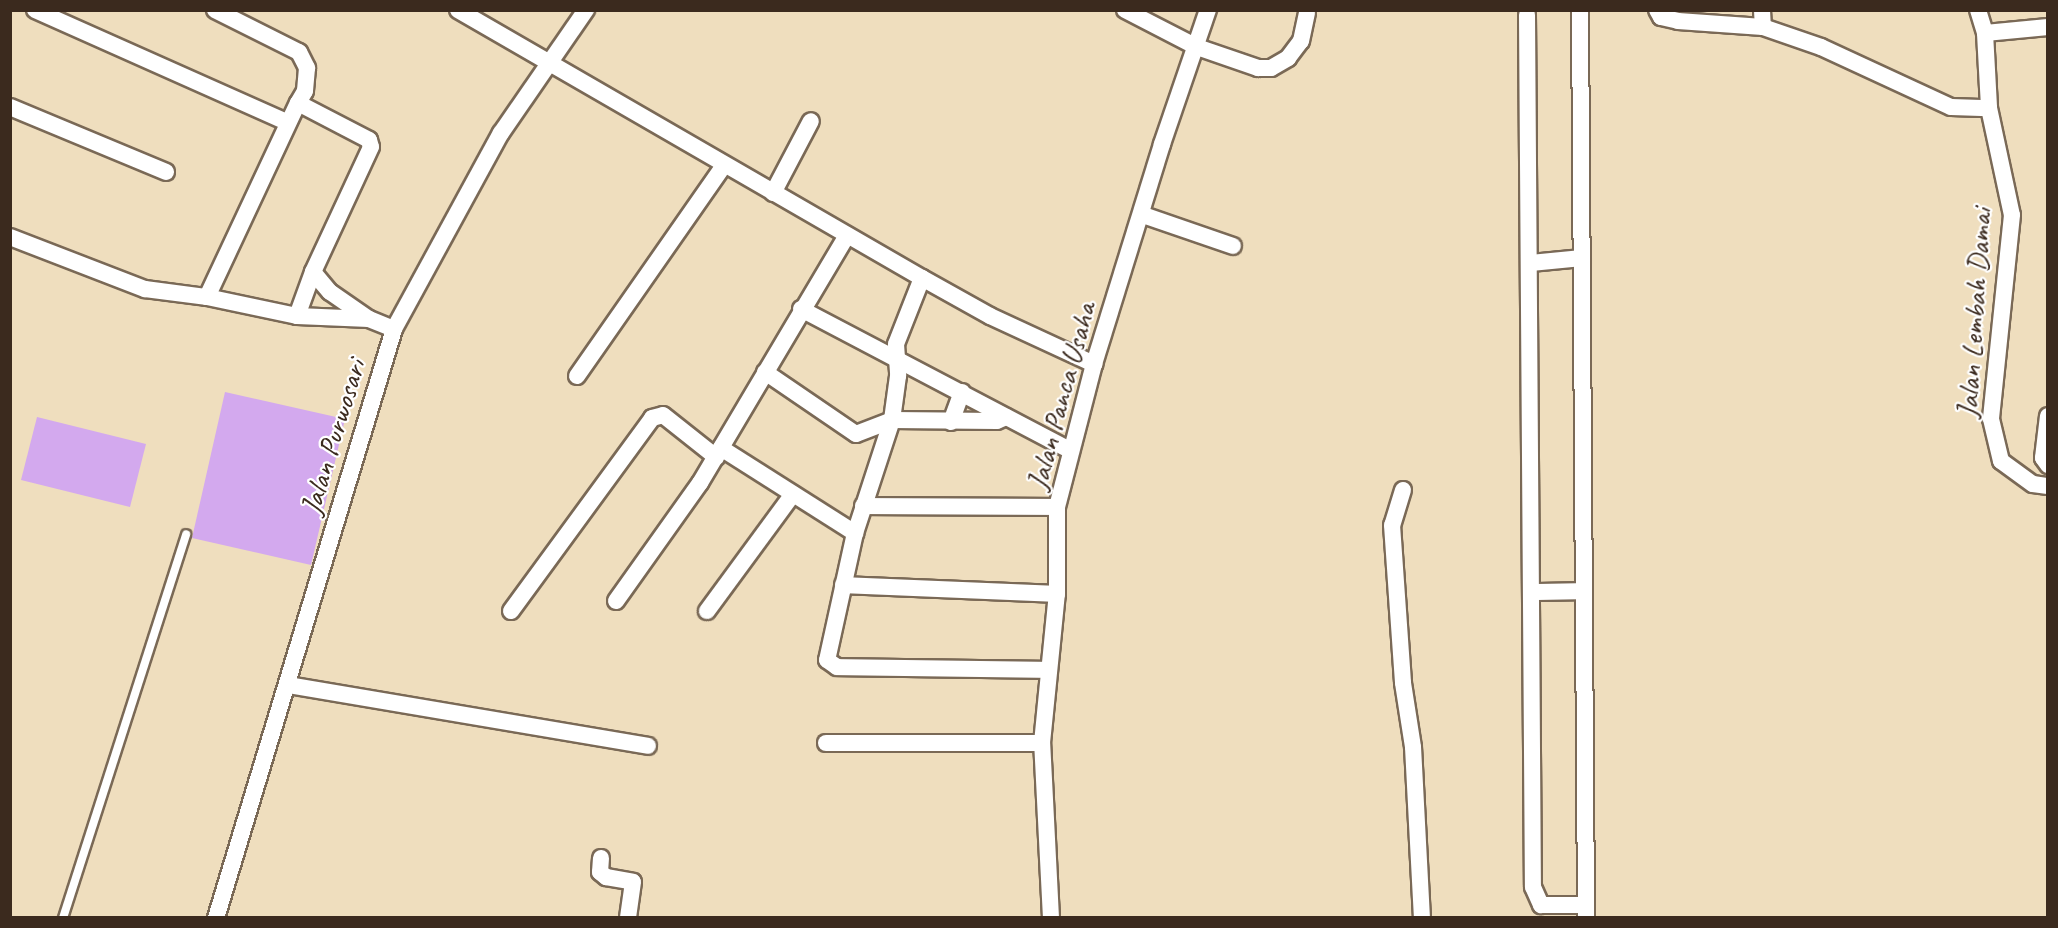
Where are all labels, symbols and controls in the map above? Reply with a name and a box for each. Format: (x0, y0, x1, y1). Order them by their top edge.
street label: Jalan Lembah Damai (1949, 207, 1999, 419)
street label: Jalan Panca Usaha (1019, 298, 1103, 494)
street label: Jalan Purwosari (292, 355, 374, 519)

